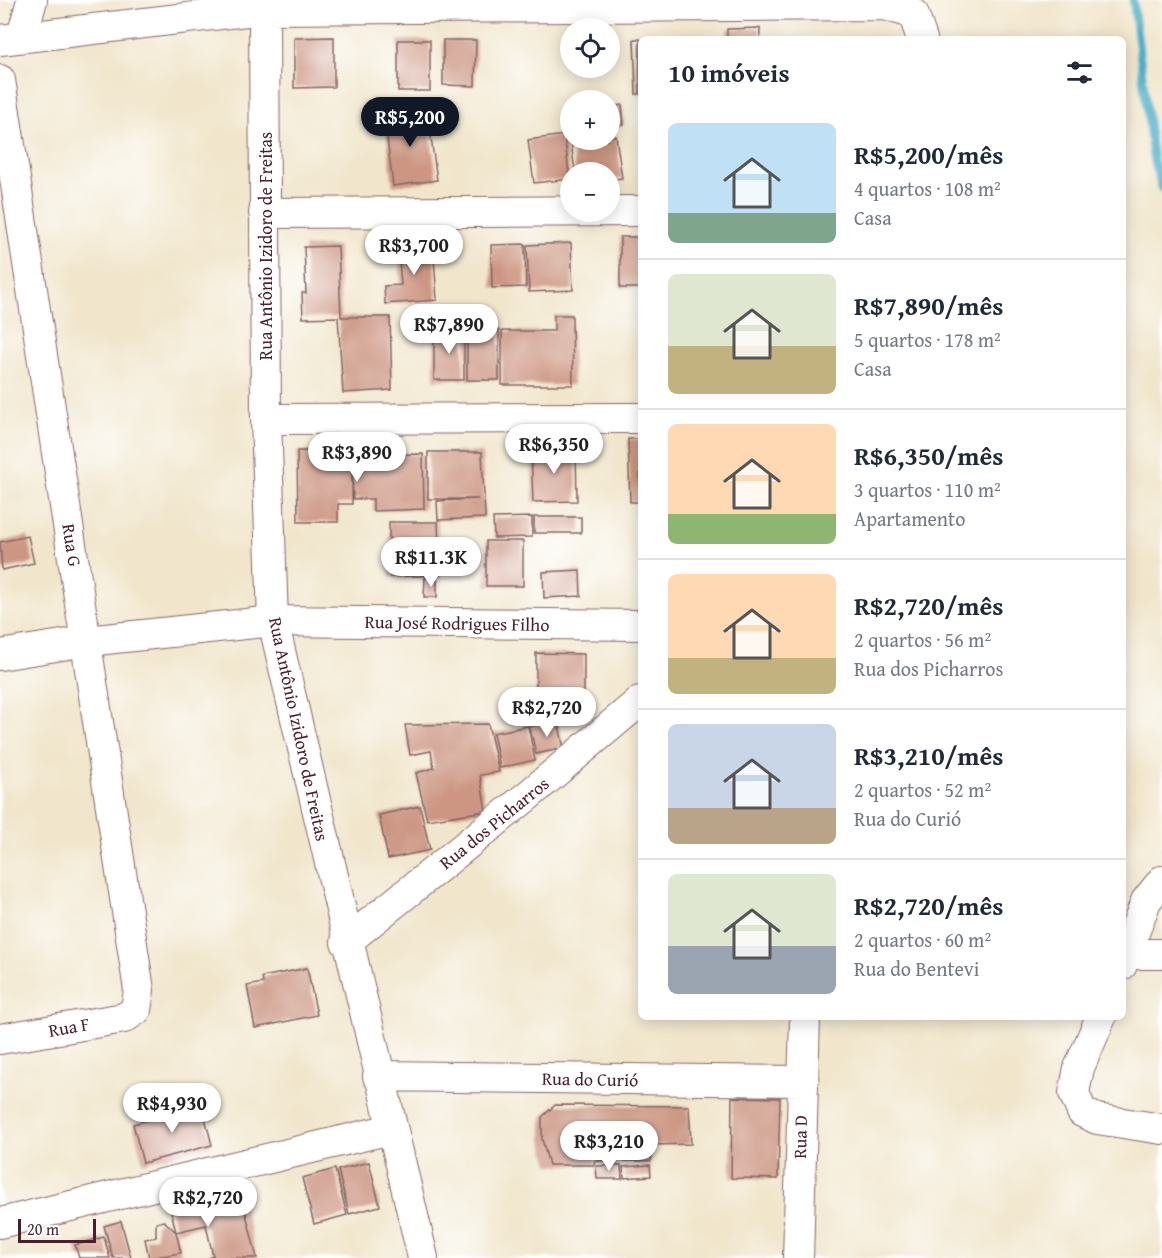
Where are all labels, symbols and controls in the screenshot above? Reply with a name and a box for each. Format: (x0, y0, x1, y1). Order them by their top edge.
map controls (560, 18, 620, 222)
button: locate (560, 18, 620, 78)
text: 10 imóveis (668, 53, 790, 92)
icon: filters (1063, 56, 1096, 89)
button: + (560, 90, 620, 150)
pin: R$5,200 (355, 97, 465, 148)
text: R$5,200 (375, 102, 445, 131)
street label: Rua Antônio Izidoro de Freitas (252, 132, 279, 360)
text: R$5,200/mês (854, 135, 1003, 174)
icon: home (716, 147, 788, 219)
button: − (560, 162, 620, 222)
text: 4 quartos · 108 m² (854, 174, 1001, 203)
text: Casa (854, 203, 892, 232)
pin: R$3,700 (359, 225, 469, 276)
text: R$3,700 (379, 230, 449, 259)
text: R$7,890/mês (854, 286, 1003, 325)
icon: home (716, 298, 788, 370)
pin: R$7,890 (394, 304, 504, 355)
text: R$7,890 (414, 309, 484, 338)
text: 5 quartos · 178 m² (854, 325, 1001, 354)
text: Casa (854, 354, 892, 383)
pin: R$6,350 (499, 424, 609, 475)
text: R$6,350 (519, 429, 589, 458)
pin: R$3,890 (302, 432, 412, 483)
text: R$6,350/mês (854, 436, 1003, 475)
text: R$3,890 (322, 437, 392, 466)
icon: home (716, 448, 788, 520)
text: 3 quartos · 110 m² (854, 475, 1001, 504)
text: Apartamento (854, 504, 965, 533)
street label: Rua G (55, 522, 89, 569)
pin: R$11.3K (376, 537, 486, 588)
text: R$11.3K (395, 542, 467, 571)
text: R$2,720/mês (854, 586, 1003, 625)
icon: home (716, 598, 788, 670)
street label: Rua José Rodrigues Filho (364, 608, 550, 638)
street label: Rua Antônio Izidoro de Freitas (262, 614, 336, 844)
text: 2 quartos · 56 m² (854, 625, 991, 654)
text: Rua dos Picharros (854, 654, 1003, 683)
pin: R$2,720 (492, 687, 602, 738)
text: R$2,720 (512, 692, 582, 721)
text: R$3,210/mês (854, 736, 1003, 775)
icon: home (716, 748, 788, 820)
street label: Rua dos Picharros (433, 770, 555, 876)
text: 2 quartos · 52 m² (854, 775, 991, 804)
text: Rua do Curió (854, 804, 961, 833)
text: R$2,720/mês (854, 886, 1003, 925)
icon: home (716, 898, 788, 970)
text: 2 quartos · 60 m² (854, 925, 991, 954)
text: Rua do Bentevi (854, 954, 979, 983)
street label: Rua F (46, 1010, 92, 1044)
street label: Rua do Curió (542, 1065, 638, 1093)
pin: R$4,930 (117, 1083, 227, 1134)
text: R$4,930 (137, 1088, 207, 1117)
street label: Rua D (786, 1115, 814, 1159)
pin: R$3,210 (554, 1121, 664, 1172)
text: R$3,210 (574, 1126, 644, 1155)
pin: R$2,720 (153, 1177, 263, 1228)
text: R$2,720 (173, 1182, 243, 1211)
scale bar (18, 1216, 96, 1244)
text: 20 m (27, 1217, 59, 1241)

